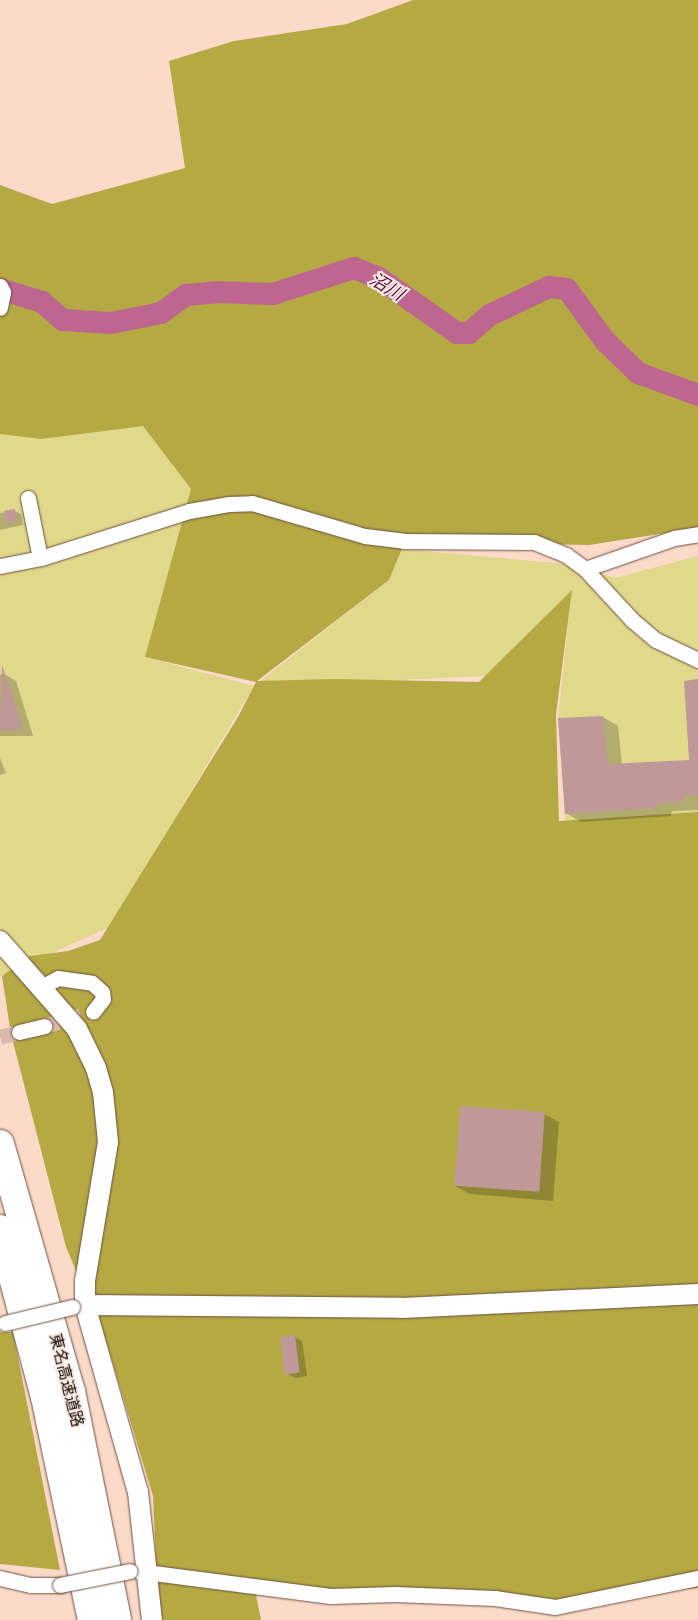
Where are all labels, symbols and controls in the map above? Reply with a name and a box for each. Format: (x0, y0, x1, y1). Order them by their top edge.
water label: 沼川 (366, 267, 408, 305)
street label: 東名高速道路 (46, 1331, 88, 1429)

